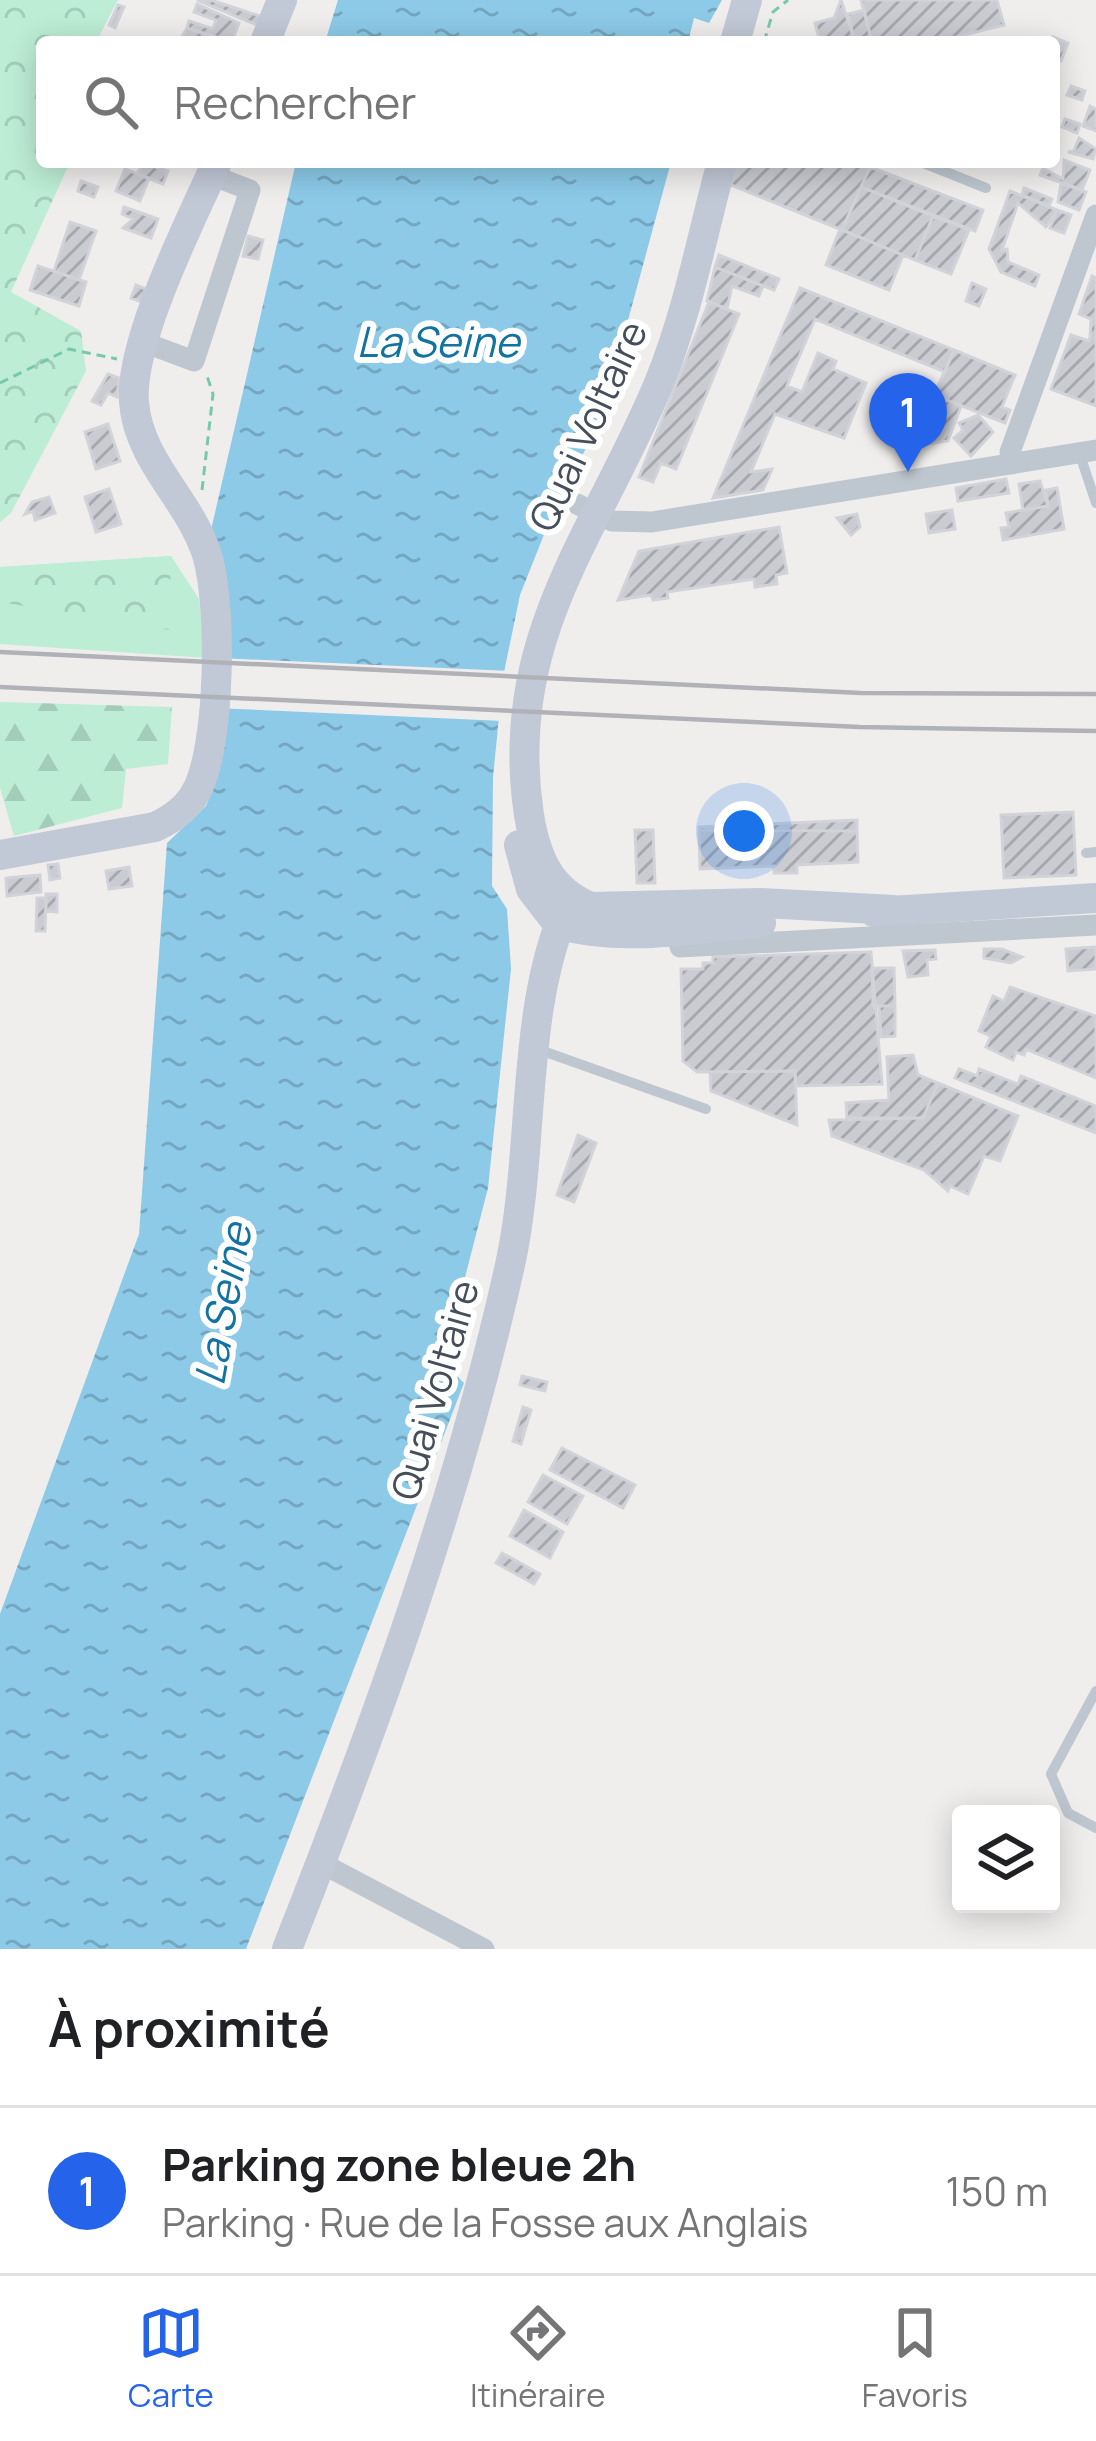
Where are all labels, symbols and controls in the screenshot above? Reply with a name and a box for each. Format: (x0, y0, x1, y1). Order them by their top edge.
search box (36, 36, 1060, 168)
icon: search (78, 69, 144, 135)
text: Rechercher (174, 71, 417, 133)
water label: La Seine (357, 312, 522, 370)
street label: Quai Voltaire (515, 312, 659, 539)
pin: 1 (869, 373, 947, 472)
your location (714, 801, 774, 861)
water label: La Seine (179, 1216, 265, 1389)
street label: Quai Voltaire (377, 1274, 491, 1506)
map controls (952, 1805, 1060, 1913)
button: layers (952, 1805, 1060, 1913)
text: À proximité (48, 1993, 330, 2062)
text: Parking zone bleue 2h (162, 2133, 636, 2195)
text: 1 (78, 2164, 96, 2218)
text: 150 m (946, 2164, 1048, 2218)
text: Parking · Rue de la Fosse aux Anglais (162, 2195, 808, 2249)
tab: Carte (128, 2300, 214, 2417)
tab: Itinéraire (470, 2300, 606, 2417)
tab: Favoris (862, 2300, 968, 2417)

